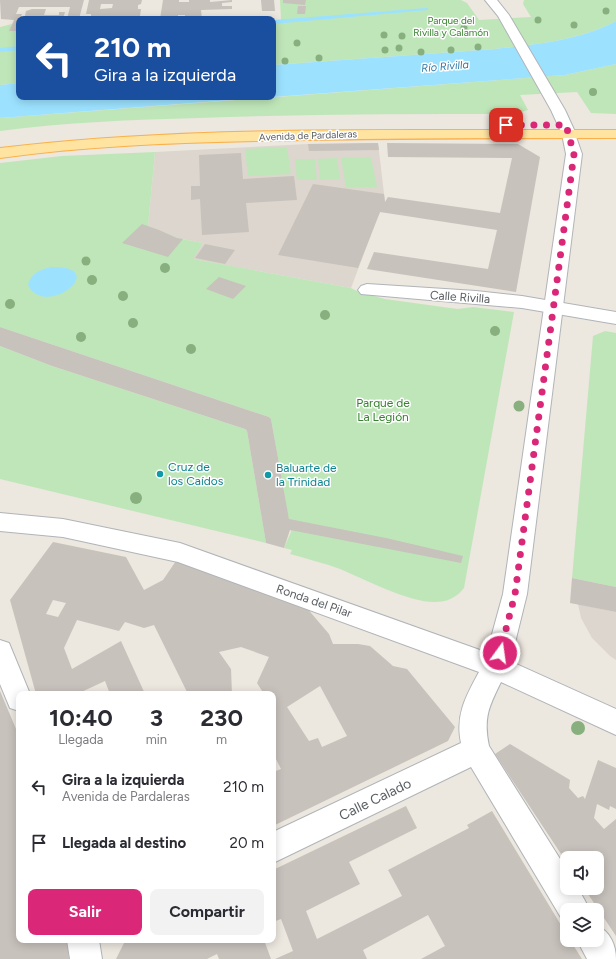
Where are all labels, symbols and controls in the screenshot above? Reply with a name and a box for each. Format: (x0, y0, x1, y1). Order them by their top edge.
park label: Parque del Rivilla y Calamón (413, 14, 489, 39)
text: 210 m (94, 30, 171, 64)
icon: left (28, 32, 80, 84)
water label: Río Rivilla (421, 58, 470, 75)
text: Gira a la izquierda (94, 64, 236, 86)
pin (489, 108, 523, 142)
icon: arrive (495, 114, 517, 136)
street label: Avenida de Pardaleras (259, 127, 358, 144)
street label: Calle Rivilla (429, 288, 491, 306)
park label: Parque de La Legión (356, 396, 410, 424)
place label: Cruz de los Caídos (168, 460, 224, 488)
place label: Baluarte de la Trinidad (276, 461, 337, 489)
marker: Cruz de los Caídos (155, 469, 165, 479)
marker: Baluarte de la Trinidad (263, 470, 273, 480)
street label: Ronda del Pilar (274, 582, 354, 620)
position arrow (479, 632, 521, 674)
text: 10:40 (49, 703, 113, 732)
text: 3 (150, 703, 163, 732)
text: 230 (200, 703, 243, 732)
text: Llegada (58, 732, 103, 747)
text: min (146, 732, 167, 747)
text: m (216, 732, 227, 747)
text: Gira a la izquierda (62, 771, 184, 789)
street label: Calle Calado (336, 775, 414, 824)
icon: left (28, 776, 50, 798)
text: 210 m (223, 778, 264, 796)
text: Avenida de Pardaleras (62, 789, 190, 804)
icon: arrive (28, 832, 50, 854)
text: Llegada al destino (62, 834, 186, 852)
text: 20 m (230, 834, 264, 852)
map controls (560, 851, 604, 947)
button: sound (560, 851, 604, 895)
button: Salir (28, 889, 142, 935)
button: Compartir (150, 889, 264, 935)
button: layers (560, 903, 604, 947)

